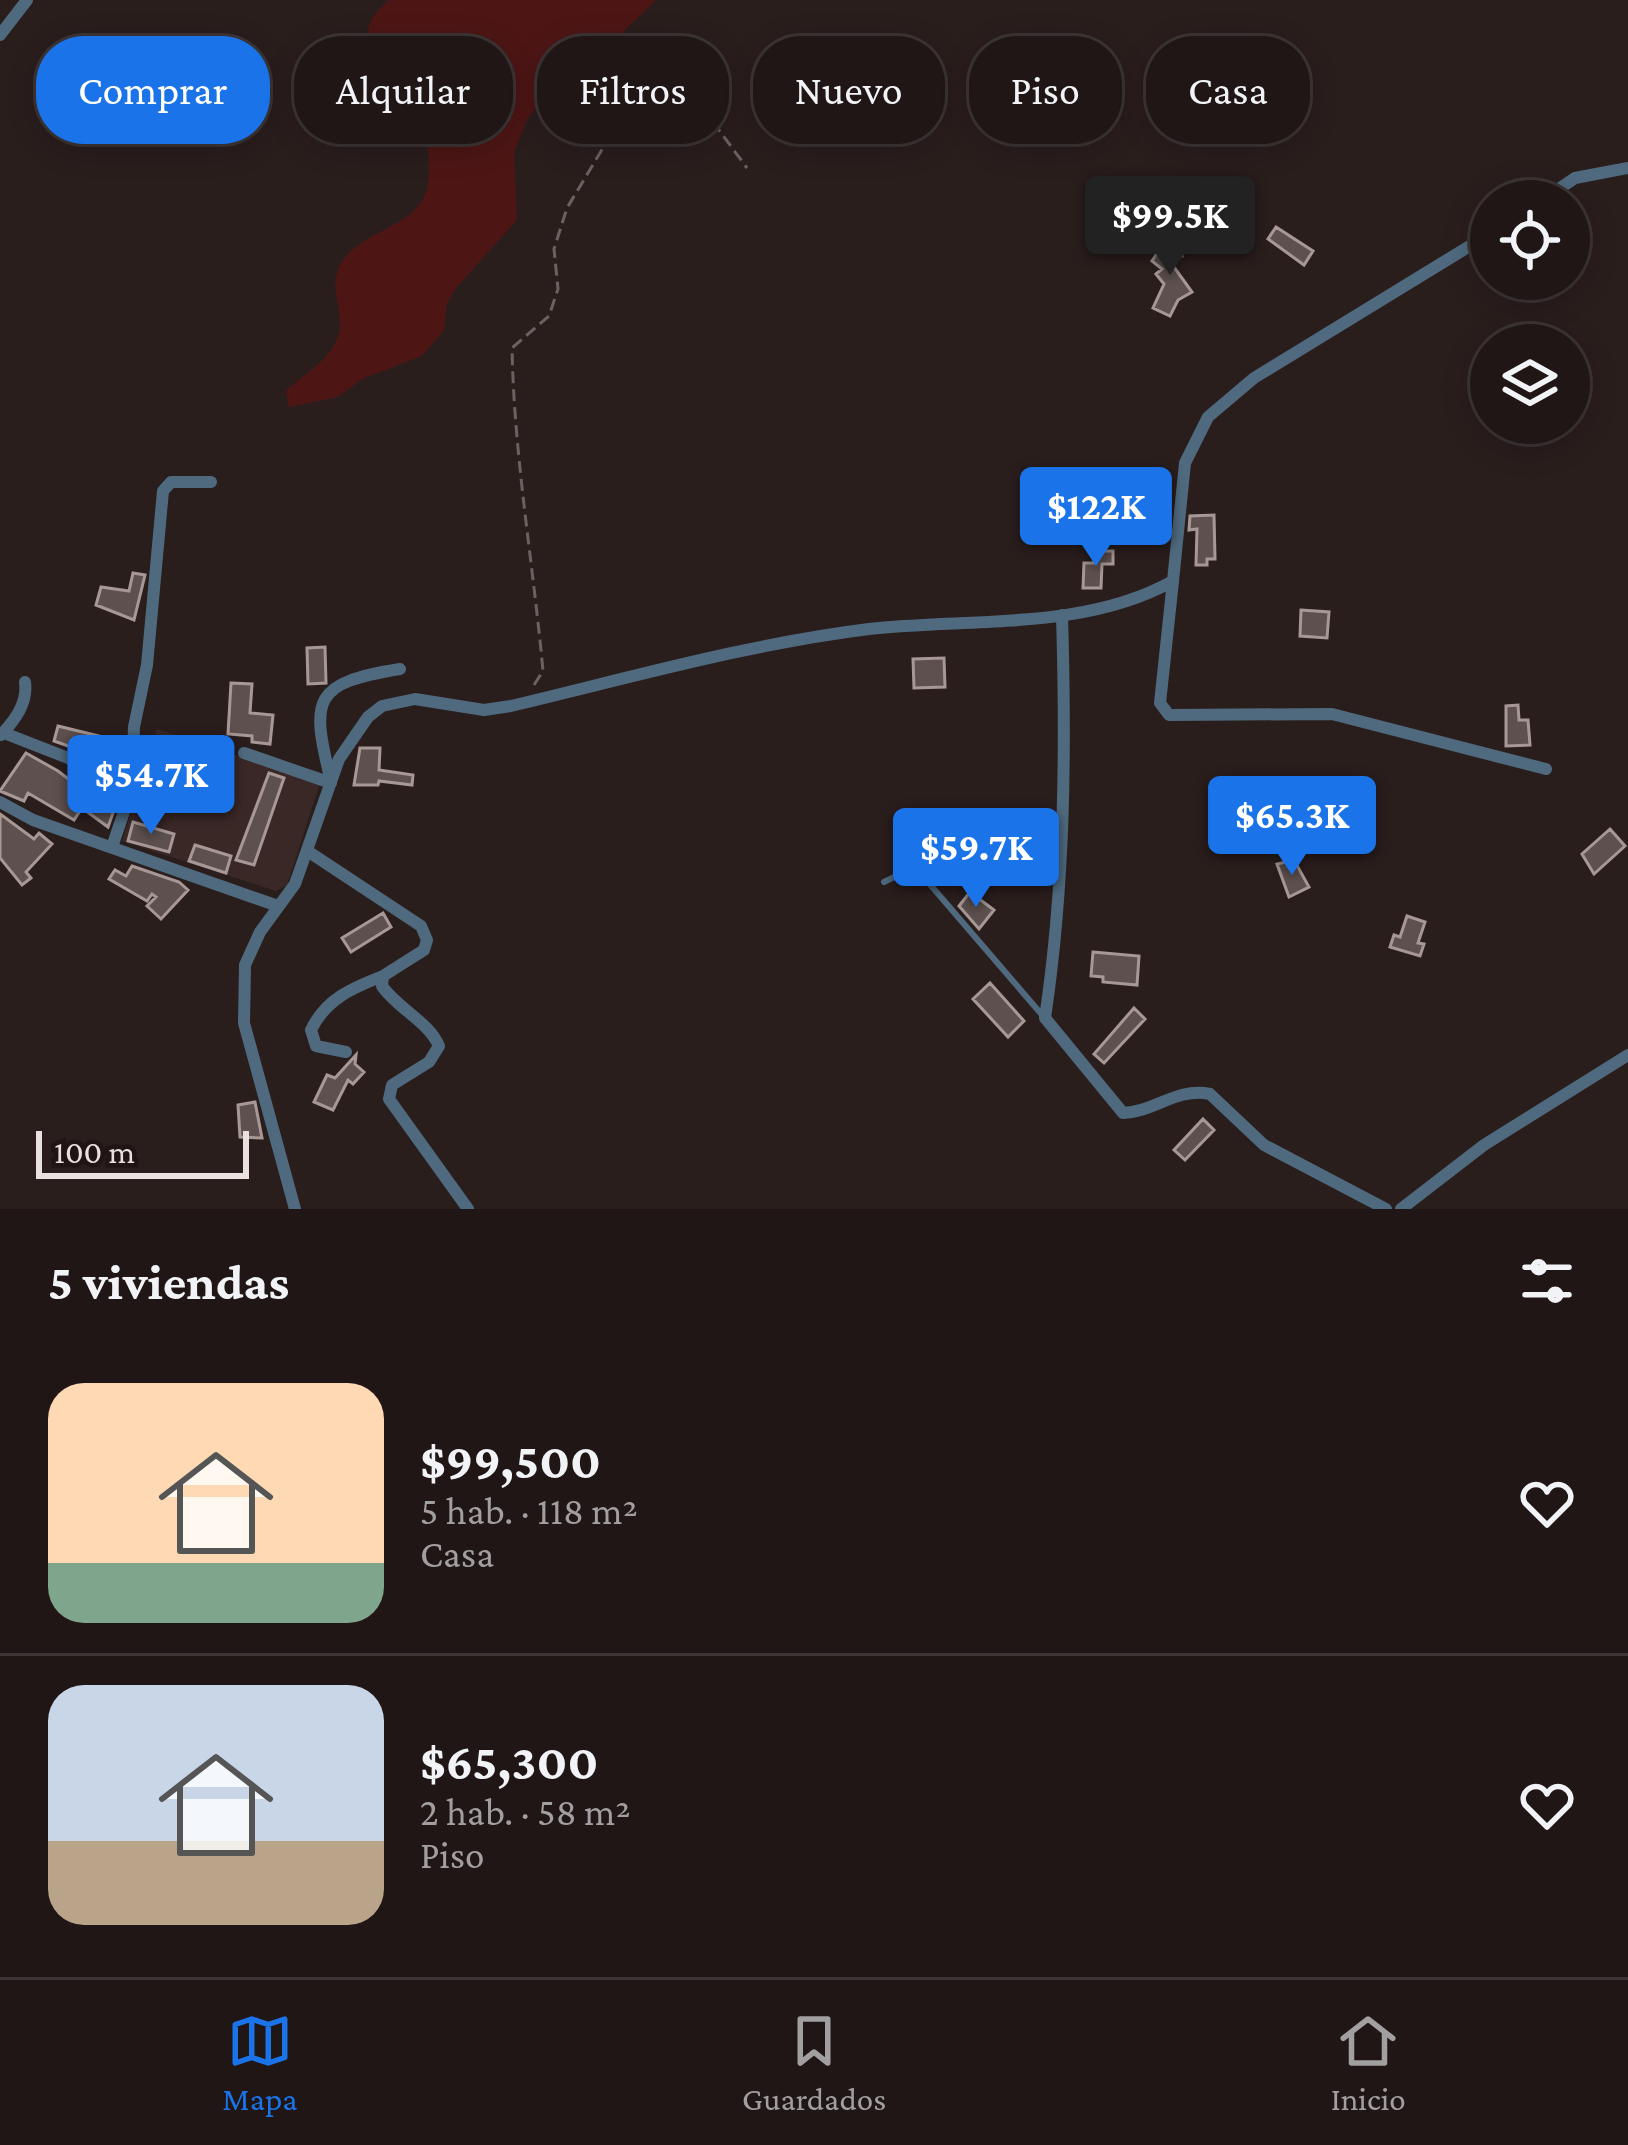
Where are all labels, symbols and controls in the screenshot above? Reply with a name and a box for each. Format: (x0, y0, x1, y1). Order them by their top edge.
chip: Comprar (36, 36, 270, 144)
chip: Alquilar (294, 36, 513, 144)
chip: Filtros (537, 36, 729, 144)
chip: Nuevo (753, 36, 945, 144)
chip: Piso (969, 36, 1122, 144)
chip: Casa (1146, 36, 1310, 144)
pin: $99.5K (1072, 176, 1268, 278)
map controls (1470, 180, 1590, 444)
button: locate (1470, 180, 1590, 300)
text: $99.5K (1112, 193, 1228, 236)
button: layers (1470, 324, 1590, 444)
pin: $122K (1012, 467, 1180, 569)
text: $122K (1047, 484, 1145, 527)
pin: $54.7K (53, 735, 249, 837)
text: $54.7K (94, 752, 208, 795)
pin: $65.3K (1194, 776, 1390, 878)
text: $65.3K (1235, 793, 1349, 836)
pin: $59.7K (878, 808, 1074, 910)
text: $59.7K (920, 825, 1032, 868)
scale bar (36, 1125, 249, 1178)
text: 100 m (54, 1133, 135, 1170)
icon: filters (1514, 1248, 1580, 1314)
text: 5 viviendas (48, 1253, 289, 1310)
icon: home (144, 1431, 288, 1575)
text: $99,500 (420, 1432, 601, 1489)
icon: heart (1514, 1470, 1580, 1536)
text: 5 hab. · 118 m² (420, 1489, 638, 1532)
text: Casa (420, 1532, 494, 1575)
icon: home (144, 1733, 288, 1877)
text: $65,300 (420, 1733, 598, 1790)
icon: heart (1514, 1772, 1580, 1838)
text: 2 hab. · 58 m² (420, 1790, 631, 1833)
text: Piso (420, 1833, 484, 1876)
tab: Mapa (222, 2008, 298, 2117)
tab: Guardados (742, 2008, 886, 2117)
tab: Inicio (1331, 2008, 1406, 2117)

